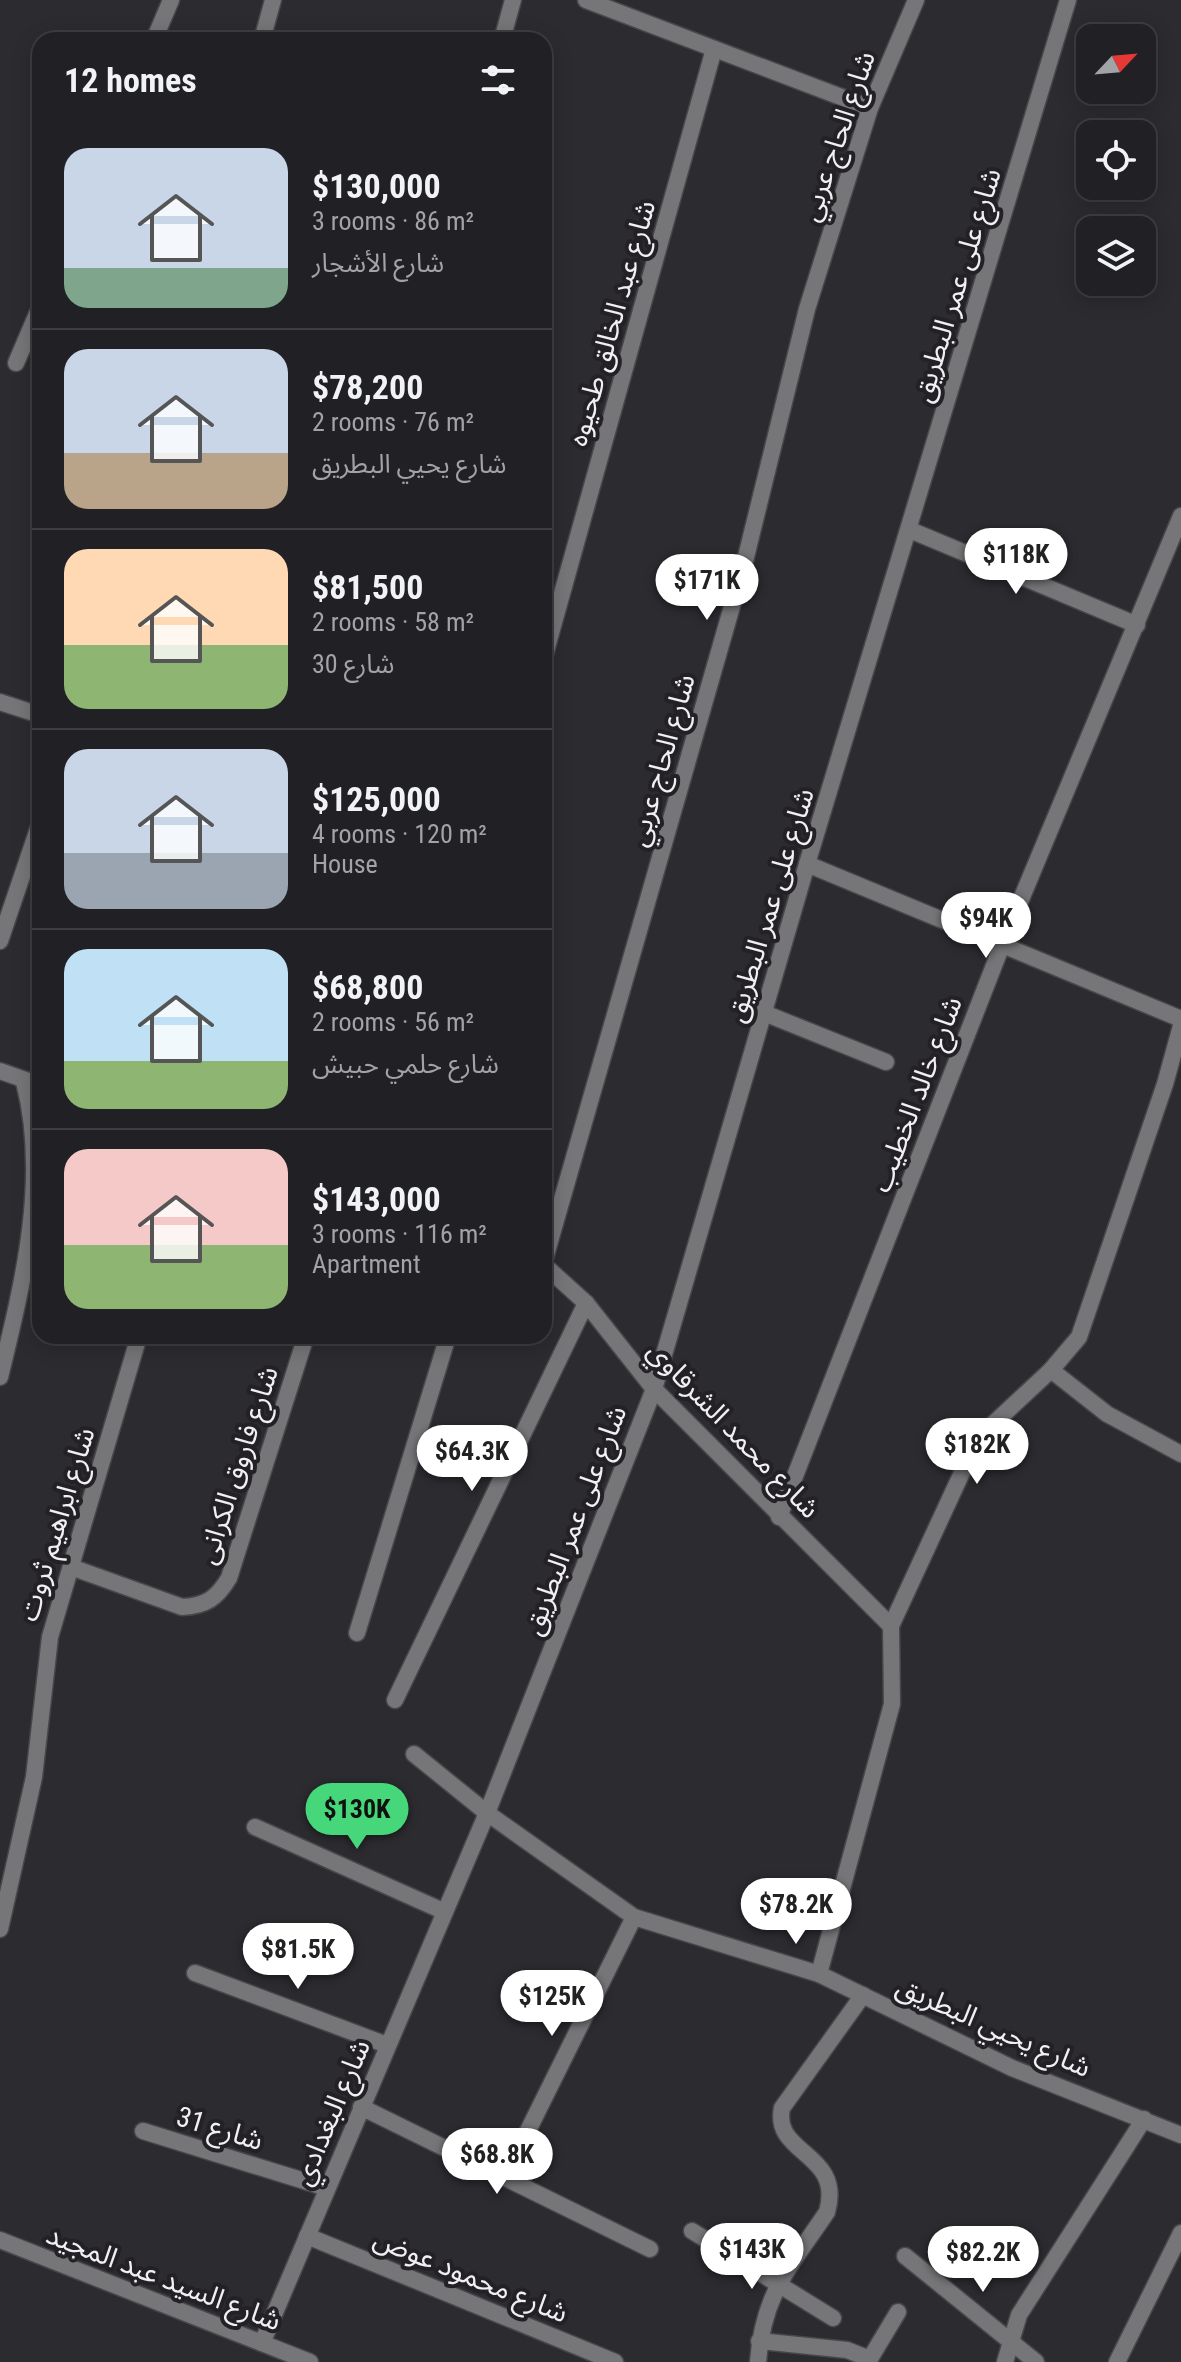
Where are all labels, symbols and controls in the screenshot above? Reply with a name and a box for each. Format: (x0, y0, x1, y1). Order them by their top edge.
north arrow (1076, 24, 1156, 104)
map controls (1076, 24, 1156, 296)
street label: شارع الحاج عربي (793, 47, 886, 227)
icon: filters (476, 58, 520, 102)
text: 12 homes (64, 60, 197, 100)
button: locate (1076, 120, 1156, 200)
street label: شارع على عمر البطريق (905, 164, 1012, 407)
text: $130,000 (312, 166, 441, 206)
icon: home (128, 180, 224, 276)
street label: شارع عبد الخالق طحيوه (561, 196, 666, 451)
text: 3 rooms · 86 m² (312, 206, 474, 236)
button: layers (1076, 216, 1156, 296)
text: شارع الأشجار (312, 248, 444, 278)
text: $78,200 (312, 367, 423, 407)
icon: home (128, 381, 224, 477)
text: 2 rooms · 76 m² (312, 407, 474, 437)
text: شارع يحيي البطريق (312, 449, 506, 479)
pin: $118K (960, 528, 1072, 596)
text: $118K (983, 539, 1049, 569)
pin: $171K (651, 554, 763, 622)
text: $171K (674, 565, 740, 595)
text: $81,500 (312, 567, 423, 607)
icon: home (128, 581, 224, 677)
text: 2 rooms · 58 m² (312, 607, 474, 637)
text: شارع 30 (312, 649, 394, 679)
street label: شارع الحاج عربي (621, 670, 706, 851)
text: $125,000 (312, 779, 441, 819)
icon: home (128, 781, 224, 877)
street label: شارع على عمر البطريق (718, 784, 825, 1027)
text: 4 rooms · 120 m² (312, 819, 487, 849)
text: House (312, 849, 378, 879)
pin: $94K (939, 892, 1033, 960)
text: $94K (959, 903, 1013, 933)
text: $68,800 (312, 967, 423, 1007)
icon: home (128, 981, 224, 1077)
street label: شارع خالد الخطيب (864, 992, 973, 1198)
text: 2 rooms · 56 m² (312, 1007, 474, 1037)
text: شارع حلمي حبيش (312, 1049, 499, 1079)
text: $143,000 (312, 1179, 441, 1219)
icon: home (128, 1181, 224, 1277)
text: 3 rooms · 116 m² (312, 1219, 487, 1249)
text: Apartment (312, 1249, 421, 1279)
street label: شارع محمد الشرقاوي (637, 1334, 827, 1528)
street label: شارع فاروق الكرانى (190, 1362, 289, 1569)
street label: شارع على عمر البطريق (516, 1401, 637, 1641)
pin: $182K (921, 1418, 1033, 1486)
street label: شارع ابراهيم ثروت (11, 1423, 106, 1626)
pin: $64.3K (407, 1425, 537, 1493)
text: $182K (944, 1429, 1010, 1459)
text: $64.3K (435, 1436, 509, 1466)
pin: $130K (301, 1783, 413, 1851)
text: $130K (324, 1794, 390, 1824)
pin: $78.2K (731, 1878, 861, 1946)
text: $78.2K (759, 1889, 833, 1919)
pin: $81.5K (233, 1923, 363, 1991)
text: $81.5K (261, 1934, 335, 1964)
street label: شارع يحيي البطريق (890, 1969, 1096, 2088)
pin: $125K (496, 1970, 608, 2038)
text: $125K (519, 1981, 585, 2011)
street label: شارع البغدادي (286, 2034, 381, 2192)
street label: شارع 31 (171, 2100, 267, 2161)
pin: $68.8K (432, 2128, 562, 2196)
text: $68.8K (460, 2139, 534, 2169)
street label: شارع السيد عبد المجيد (40, 2217, 286, 2341)
street label: شارع محمود عوض (367, 2221, 573, 2333)
pin: $143K (696, 2223, 808, 2291)
pin: $82.2K (918, 2226, 1048, 2294)
text: $143K (719, 2234, 785, 2264)
text: $82.2K (946, 2237, 1020, 2267)

